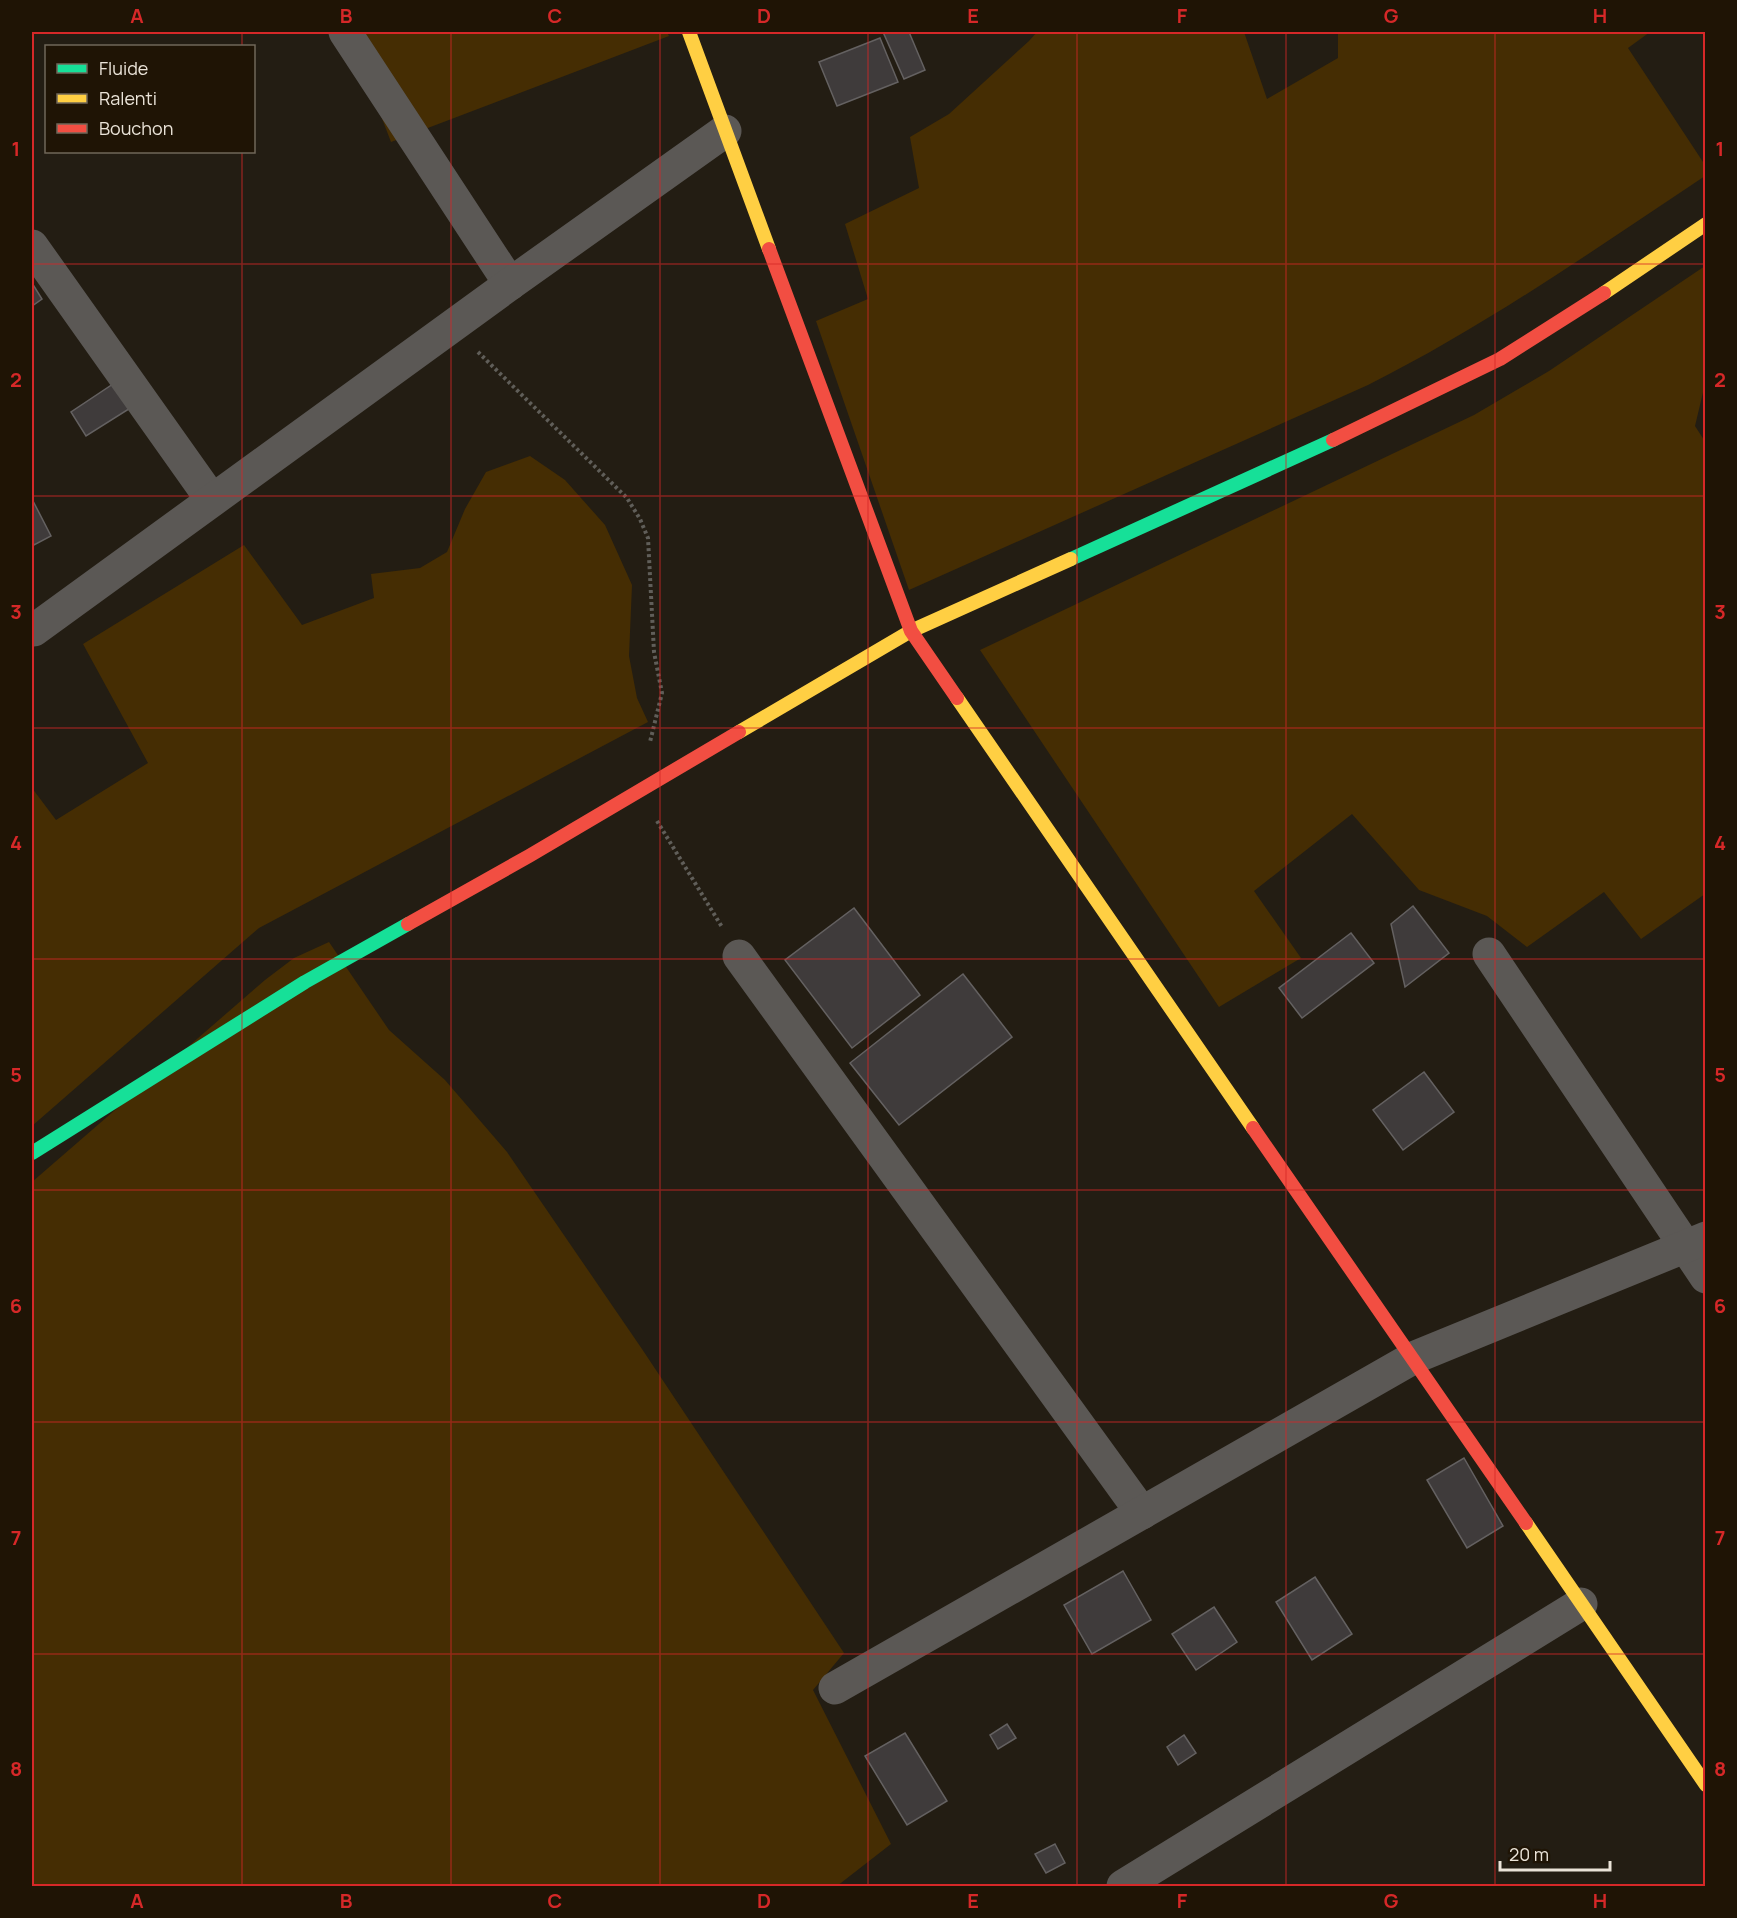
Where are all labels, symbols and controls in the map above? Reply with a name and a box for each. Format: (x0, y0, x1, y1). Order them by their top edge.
text: A (130, 2, 144, 29)
text: B (340, 2, 353, 29)
text: C (548, 2, 562, 29)
text: D (757, 2, 771, 29)
text: E (967, 2, 979, 29)
text: F (1177, 2, 1188, 29)
text: G (1384, 2, 1399, 29)
text: H (1593, 2, 1607, 29)
legend (45, 45, 255, 153)
text: Fluide (99, 56, 148, 80)
text: Ralenti (99, 86, 157, 110)
text: Bouchon (99, 116, 173, 140)
text: 1 (12, 135, 20, 162)
text: 1 (1716, 135, 1724, 162)
text: 2 (10, 366, 22, 393)
text: 2 (1714, 366, 1726, 393)
text: 3 (10, 598, 22, 625)
text: 3 (1714, 598, 1726, 625)
text: 4 (10, 829, 22, 856)
text: 4 (1714, 829, 1726, 856)
text: 5 (10, 1061, 22, 1088)
text: 5 (1714, 1061, 1726, 1088)
text: 6 (10, 1292, 22, 1319)
text: 6 (1714, 1292, 1726, 1319)
text: 7 (11, 1524, 21, 1551)
text: 7 (1715, 1524, 1725, 1551)
text: 8 (10, 1755, 22, 1782)
text: 8 (1714, 1755, 1726, 1782)
scale bar (1500, 1834, 1610, 1872)
text: 20 m (1509, 1842, 1549, 1866)
text: A (130, 1887, 144, 1914)
text: B (340, 1887, 353, 1914)
text: C (548, 1887, 562, 1914)
text: D (757, 1887, 771, 1914)
text: E (967, 1887, 979, 1914)
text: F (1177, 1887, 1188, 1914)
text: G (1384, 1887, 1399, 1914)
text: H (1593, 1887, 1607, 1914)

